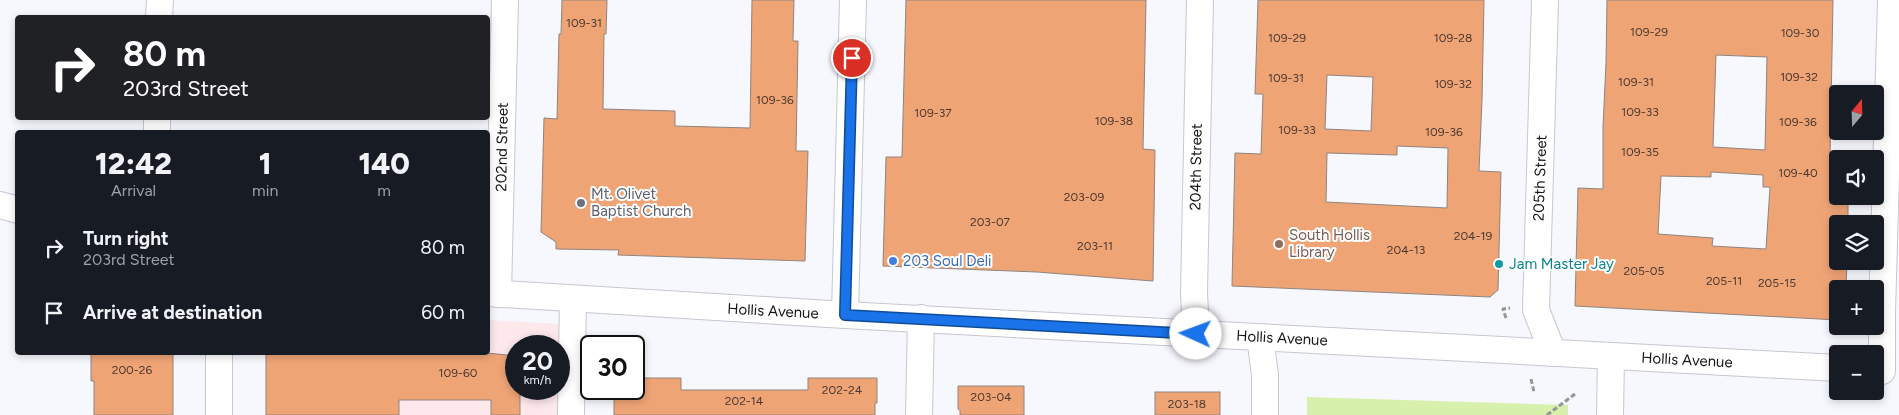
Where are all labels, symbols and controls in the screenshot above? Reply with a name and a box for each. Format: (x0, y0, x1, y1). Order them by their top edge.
house number: 109-31 (566, 16, 602, 30)
house number: 109-29 (1630, 25, 1668, 39)
house number: 109-30 (1781, 26, 1820, 40)
house number: 109-29 (1268, 31, 1306, 45)
house number: 109-28 (1434, 31, 1472, 45)
text: 80 m (123, 33, 206, 75)
icon: right (40, 35, 105, 100)
pin (831, 37, 873, 79)
icon: arrive (838, 44, 866, 72)
house number: 109-32 (1780, 70, 1818, 84)
house number: 109-31 (1268, 71, 1304, 85)
text: 203rd Street (123, 75, 249, 102)
house number: 109-31 (1618, 75, 1654, 89)
house number: 109-32 (1434, 77, 1472, 91)
north arrow (1829, 85, 1884, 140)
map controls (1829, 85, 1884, 400)
house number: 109-36 (756, 93, 794, 107)
street label: 202nd Street (492, 102, 512, 192)
house number: 109-33 (1621, 105, 1659, 119)
house number: 109-37 (914, 106, 952, 120)
house number: 109-38 (1095, 114, 1133, 128)
house number: 109-36 (1779, 115, 1817, 129)
street label: 204th Street (1186, 123, 1206, 211)
house number: 109-33 (1278, 123, 1316, 137)
house number: 109-36 (1425, 125, 1463, 139)
street label: 205th Street (1529, 134, 1551, 221)
text: 12:42 (95, 145, 172, 182)
text: 1 (259, 145, 272, 182)
text: 140 (358, 145, 410, 182)
house number: 109-35 (1621, 145, 1659, 159)
button: sound (1829, 150, 1884, 205)
house number: 109-40 (1778, 166, 1818, 180)
text: Arrival (111, 181, 156, 200)
text: min (252, 181, 278, 200)
text: m (377, 181, 391, 200)
place label: Mt. Olivet Baptist Church (591, 185, 691, 220)
house number: 203-09 (1064, 190, 1104, 204)
marker: Mt. Olivet Baptist Church (575, 197, 587, 209)
house number: 203-07 (970, 215, 1011, 229)
button: layers (1829, 215, 1884, 270)
place label: South Hollis Library (1289, 226, 1370, 261)
text: Turn right (83, 227, 169, 250)
house number: 204-19 (1454, 229, 1493, 243)
icon: right (40, 234, 68, 262)
text: 80 m (420, 236, 465, 259)
marker: South Hollis Library (1273, 238, 1285, 250)
house number: 203-11 (1077, 239, 1113, 253)
house number: 204-13 (1387, 243, 1425, 257)
text: 203rd Street (83, 250, 174, 269)
place label: 203 Soul Deli (903, 252, 991, 270)
marker: 203 Soul Deli (887, 255, 899, 267)
place label: Jam Master Jay (1509, 255, 1614, 273)
marker: Jam Master Jay (1493, 258, 1505, 270)
house number: 205-05 (1624, 264, 1665, 278)
house number: 205-11 (1706, 274, 1742, 288)
house number: 205-15 (1758, 276, 1796, 290)
button: + (1829, 280, 1884, 335)
icon: arrive (40, 299, 68, 327)
street label: Hollis Avenue (727, 300, 819, 322)
text: Arrive at destination (83, 301, 262, 324)
text: 60 m (421, 301, 465, 324)
position arrow (1169, 307, 1221, 359)
street label: Hollis Avenue (1236, 327, 1328, 349)
speed limit sign: 30 (580, 335, 645, 400)
button: − (1829, 345, 1884, 400)
text: 20 (522, 346, 553, 376)
street label: Hollis Avenue (1641, 349, 1733, 371)
house number: 200-26 (112, 363, 152, 377)
house number: 109-60 (439, 366, 478, 380)
text: km/h (524, 373, 551, 387)
house number: 202-24 (822, 383, 863, 397)
house number: 203-04 (970, 390, 1012, 404)
house number: 202-14 (725, 394, 764, 408)
house number: 203-18 (1168, 397, 1206, 411)

